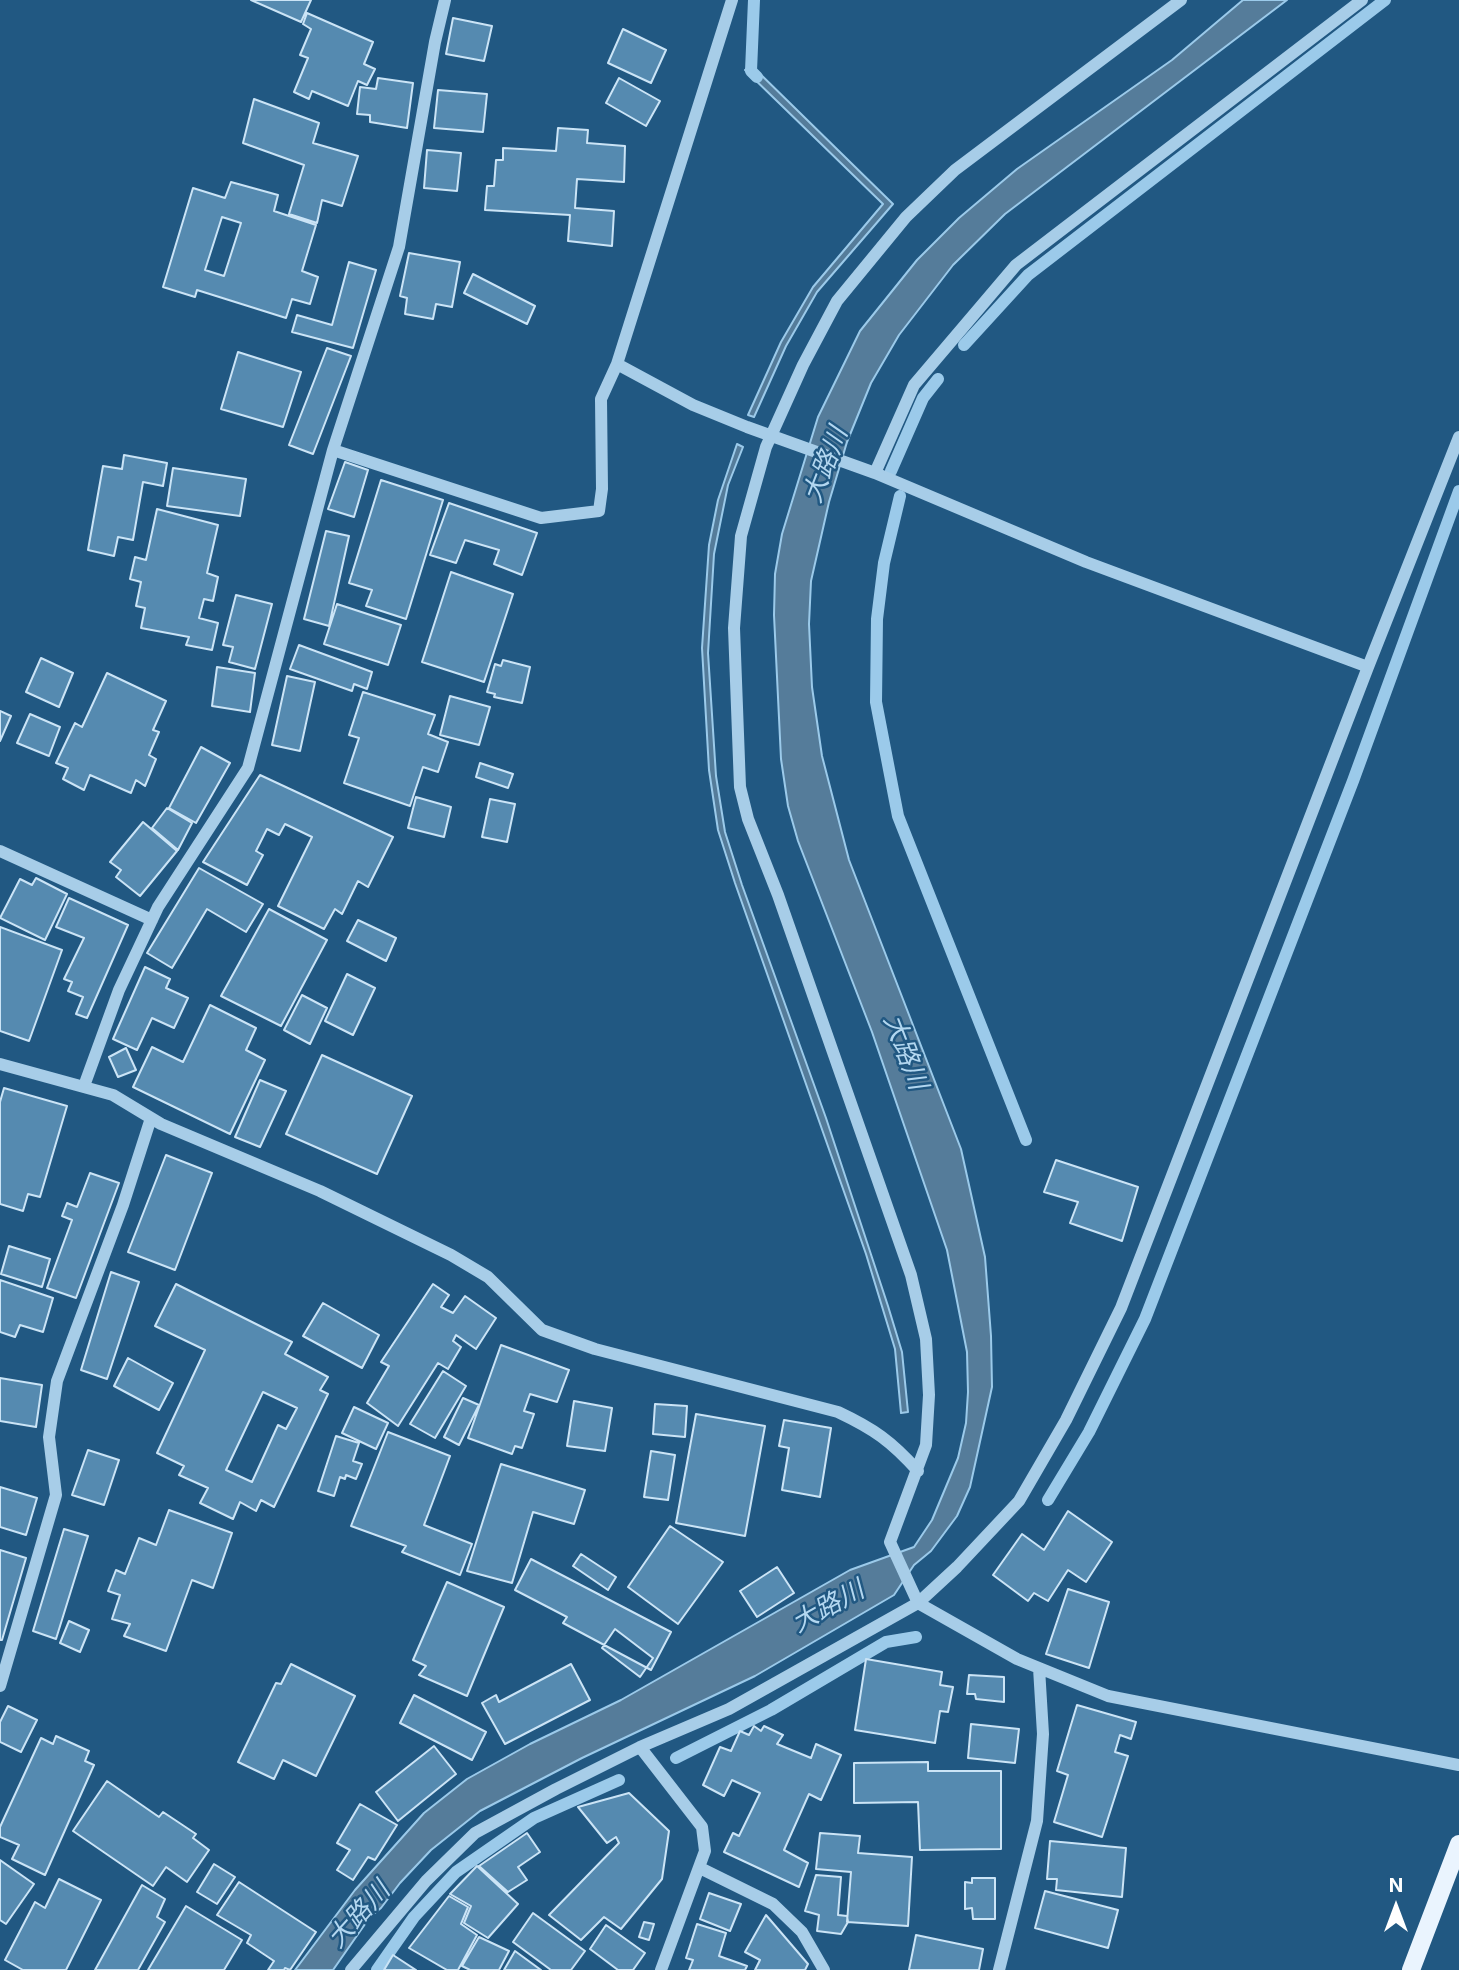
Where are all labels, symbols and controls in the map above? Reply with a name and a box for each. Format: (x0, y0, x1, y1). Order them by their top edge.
water label: 大路川 (797, 423, 855, 507)
water label: 大路川 (876, 1010, 934, 1094)
water label: 大路川 (786, 1574, 870, 1640)
north arrow (1361, 1872, 1431, 1942)
text: N (1389, 1874, 1403, 1897)
water label: 大路川 (321, 1876, 397, 1954)

